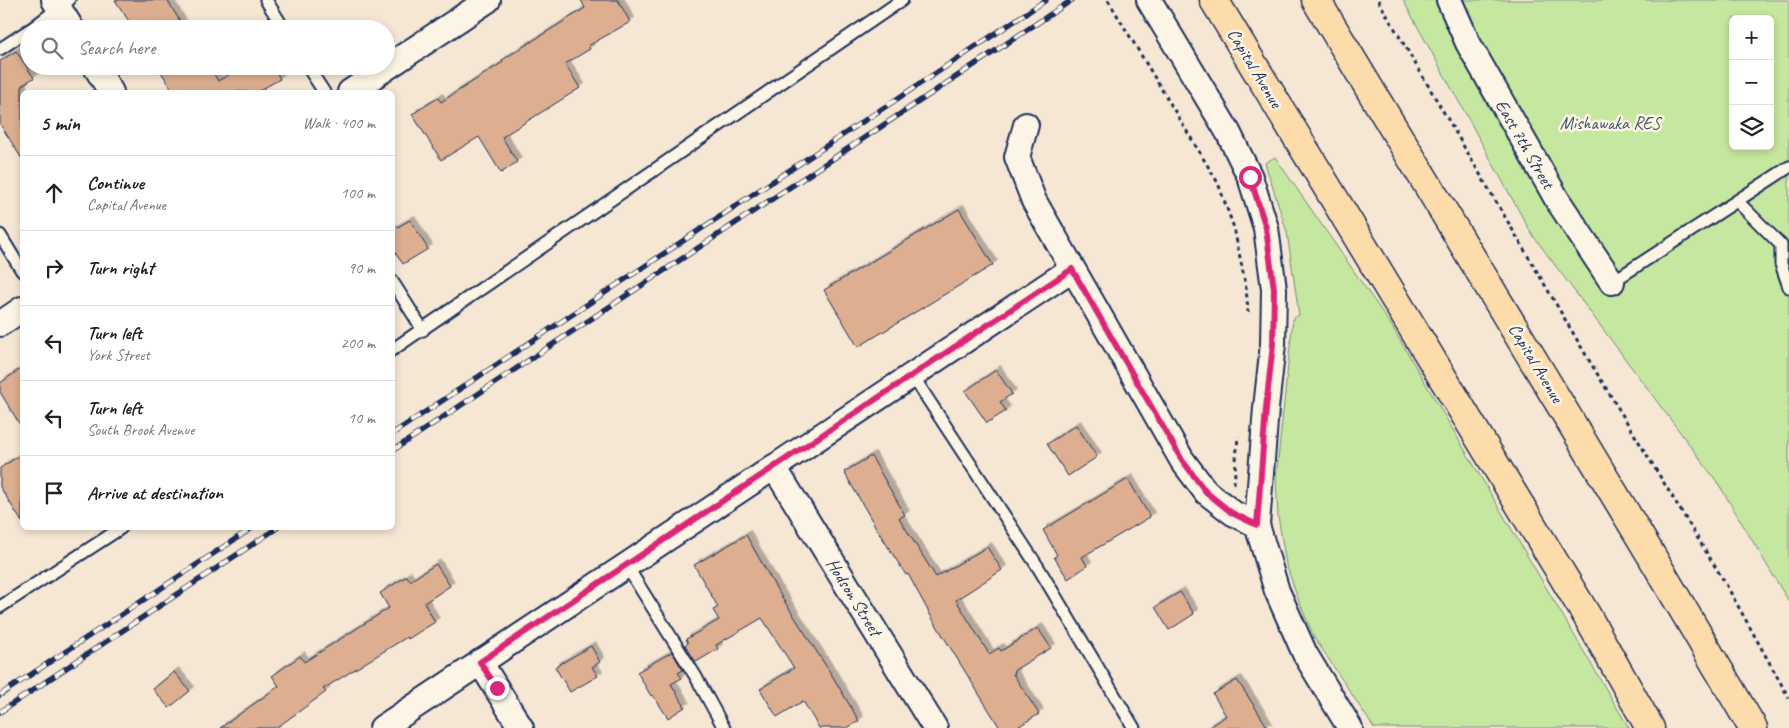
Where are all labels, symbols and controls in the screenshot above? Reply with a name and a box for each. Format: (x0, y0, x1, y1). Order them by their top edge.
map controls (1729, 15, 1774, 150)
button: + (1729, 15, 1774, 60)
search box (20, 20, 395, 75)
street label: Capital Avenue (1223, 24, 1288, 113)
icon: search (38, 34, 66, 62)
text: Search here (78, 36, 155, 60)
button: − (1729, 60, 1774, 105)
street label: East 7th Street (1491, 96, 1560, 194)
button: layers (1729, 105, 1774, 150)
text: 5 min (40, 110, 80, 136)
park label: Mishawaka RES (1560, 112, 1663, 134)
text: Walk · 400 m (303, 113, 375, 133)
route start (1239, 166, 1262, 189)
text: Continue (87, 171, 144, 195)
icon: ahead (40, 179, 68, 207)
text: 100 m (341, 183, 375, 203)
text: Capital Avenue (87, 195, 166, 215)
icon: right (40, 254, 68, 282)
text: Turn right (87, 256, 154, 280)
text: 90 m (348, 258, 375, 278)
street label: Capital Avenue (1504, 319, 1569, 408)
text: Turn left (87, 321, 142, 345)
icon: left (40, 329, 68, 357)
text: 200 m (341, 333, 375, 353)
text: York Street (87, 345, 150, 365)
text: Turn left (87, 396, 142, 420)
icon: left (40, 404, 68, 432)
text: 10 m (348, 408, 375, 428)
text: South Brook Avenue (87, 420, 194, 440)
icon: arrive (40, 479, 68, 507)
text: Arrive at destination (87, 481, 223, 505)
street label: Hodson Street (821, 554, 888, 643)
route end (486, 677, 509, 700)

